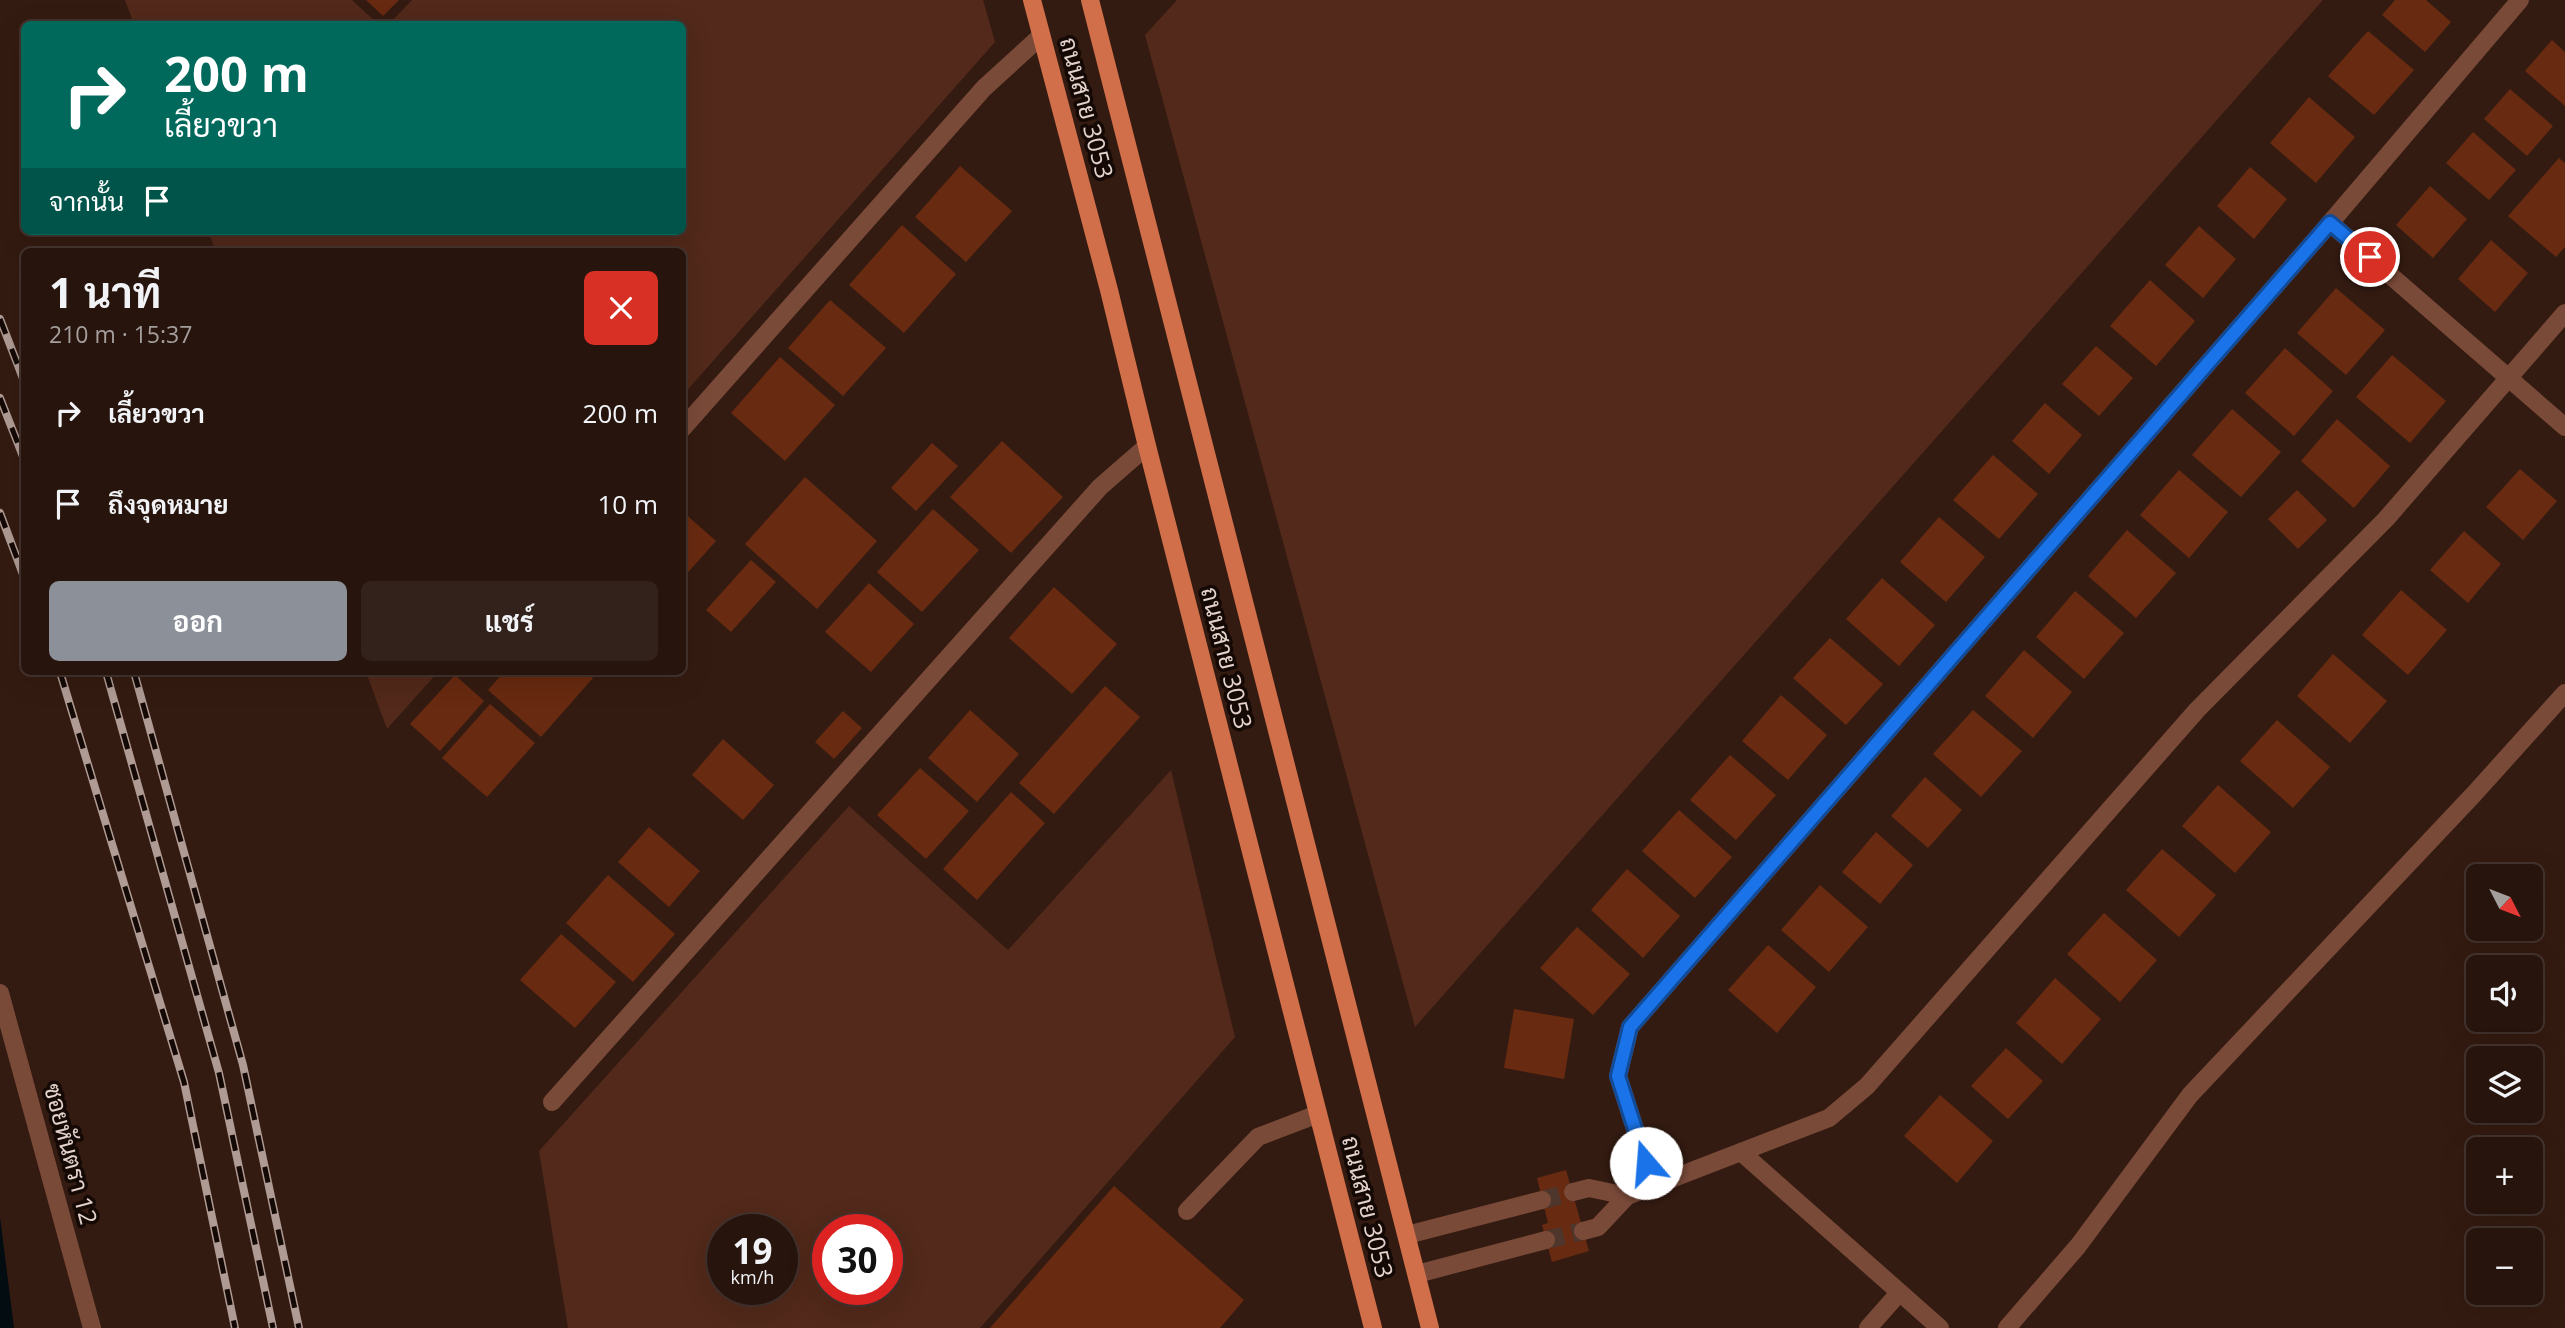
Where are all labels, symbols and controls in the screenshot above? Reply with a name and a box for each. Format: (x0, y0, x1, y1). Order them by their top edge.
street label: ถนนสาย 3053 (1053, 33, 1122, 182)
text: 200 m (164, 40, 309, 106)
icon: right (49, 49, 140, 140)
text: เลี้ยวขวา (164, 103, 278, 146)
icon: arrive (138, 182, 176, 220)
text: จากนั้น (49, 183, 124, 219)
pin (2340, 227, 2400, 287)
icon: arrive (2351, 238, 2389, 276)
text: 1 นาที (49, 263, 161, 320)
button: close (584, 271, 658, 345)
text: 210 m · 15:37 (49, 318, 192, 350)
icon: right (49, 394, 87, 432)
text: เลี้ยวขวา (108, 395, 205, 431)
text: 200 m (583, 395, 658, 431)
icon: arrive (49, 485, 87, 523)
text: ถึงจุดหมาย (108, 486, 229, 522)
text: 10 m (597, 486, 658, 522)
button: ออก (49, 581, 347, 661)
button: แชร์ (361, 581, 658, 661)
street label: ถนนสาย 3053 (1194, 583, 1261, 732)
north arrow (2466, 864, 2543, 942)
map controls (2466, 864, 2543, 1305)
button: sound (2466, 955, 2543, 1032)
button: layers (2466, 1046, 2543, 1123)
street label: ซอยหันตรา 12 (37, 1079, 106, 1228)
position arrow (1609, 1126, 1683, 1200)
street label: ถนนสาย 3053 (1335, 1132, 1402, 1281)
button: + (2466, 1137, 2543, 1214)
speed limit sign: 30 (812, 1214, 903, 1305)
text: 19 (732, 1227, 773, 1274)
button: − (2466, 1228, 2543, 1305)
text: km/h (731, 1265, 774, 1289)

